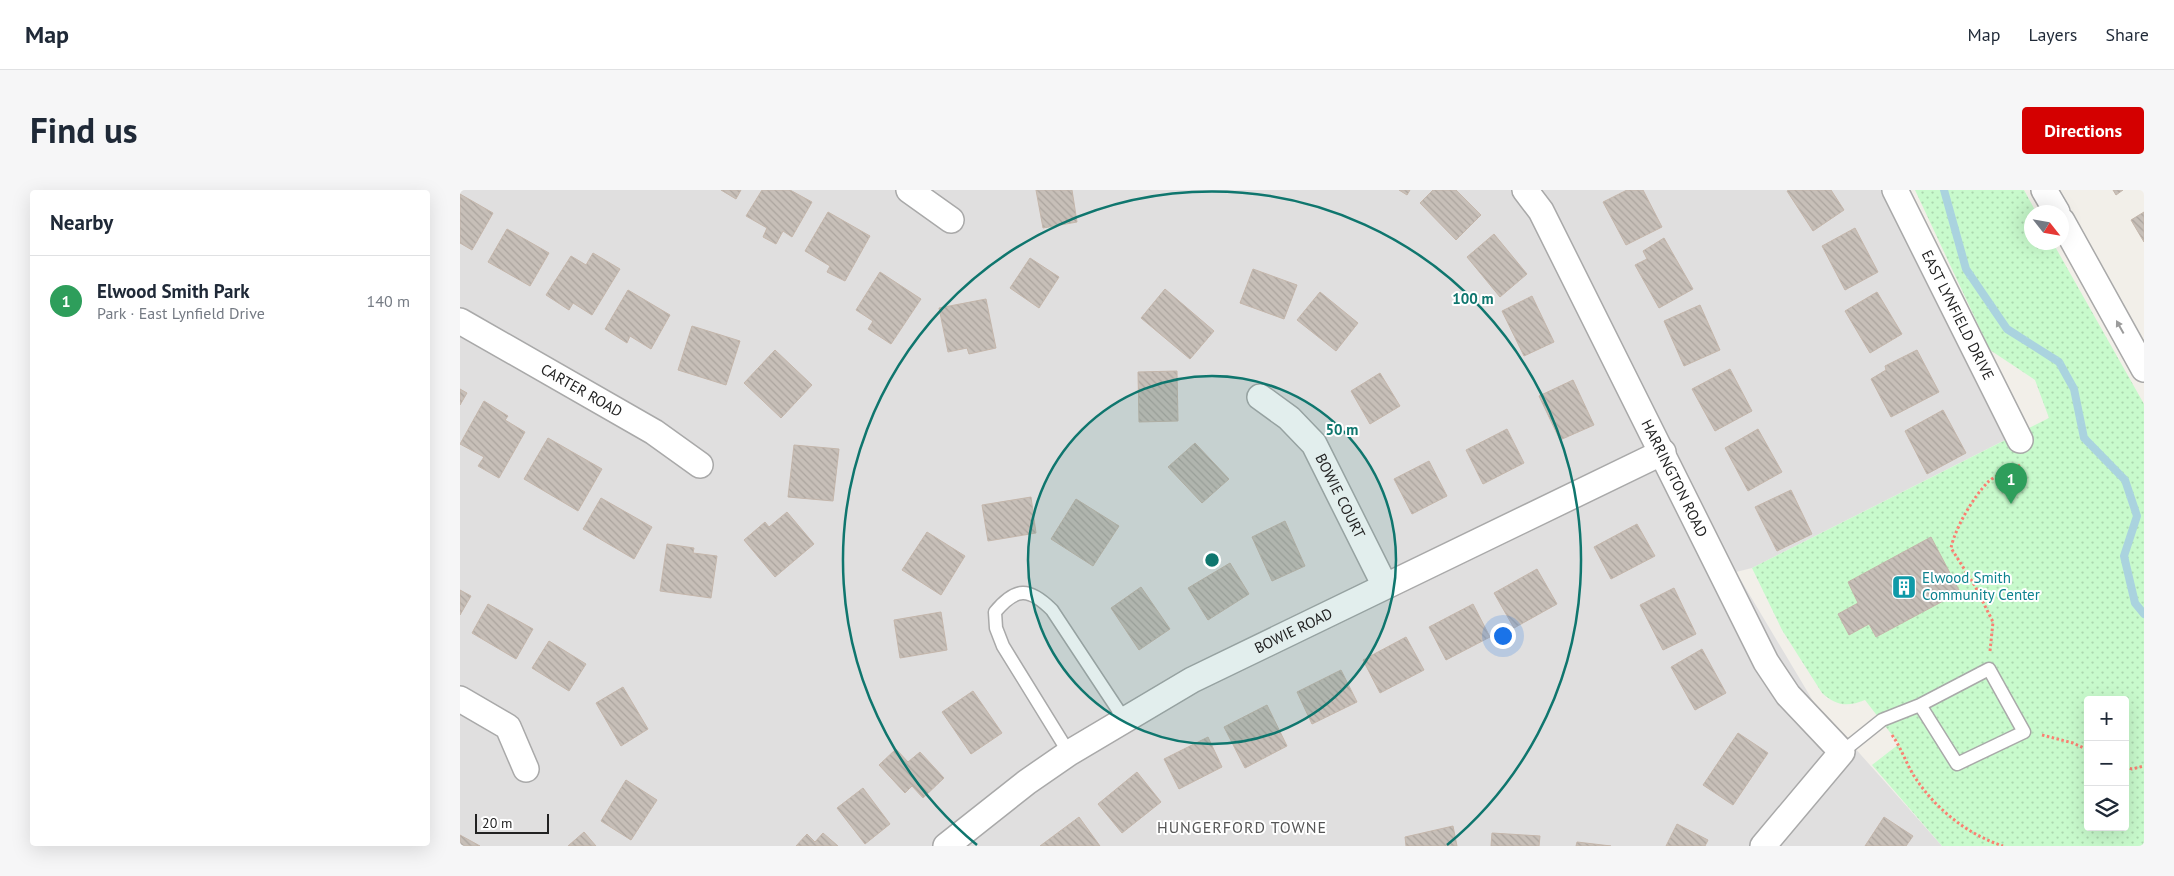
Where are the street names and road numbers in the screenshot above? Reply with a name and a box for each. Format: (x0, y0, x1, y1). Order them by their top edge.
street label: EAST LYNFIELD DRIVE (1918, 247, 1998, 383)
street label: CARTER ROAD (538, 359, 626, 421)
street label: HARRINGTON ROAD (1637, 416, 1712, 540)
street label: BOWIE COURT (1311, 450, 1370, 542)
street label: BOWIE ROAD (1251, 604, 1335, 657)

